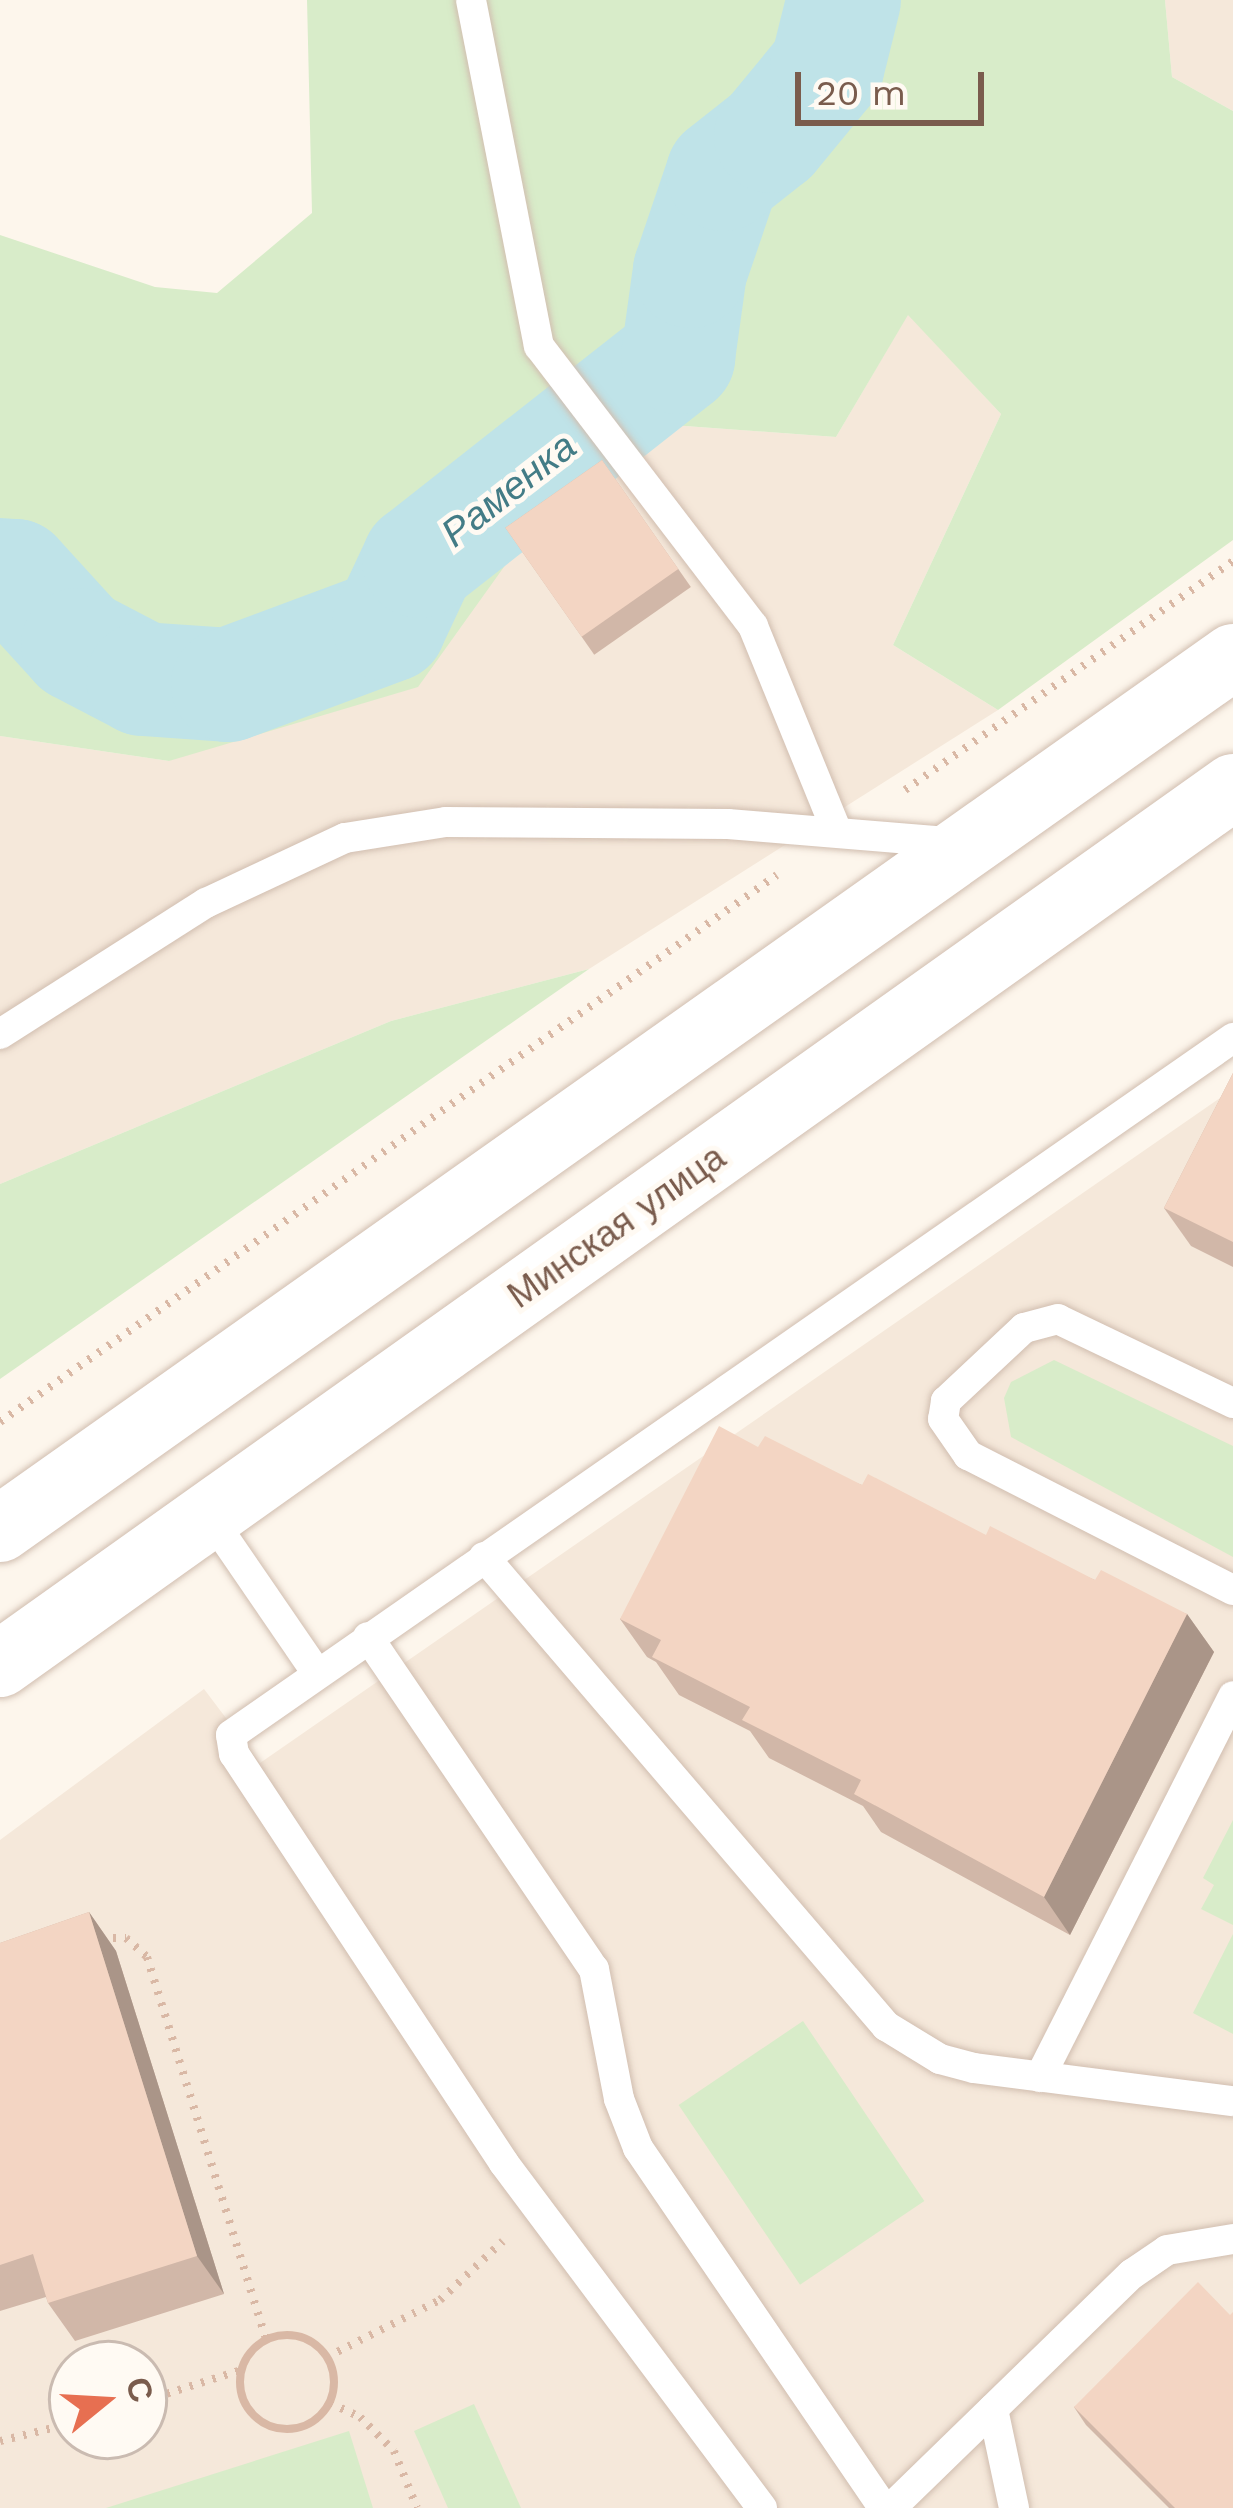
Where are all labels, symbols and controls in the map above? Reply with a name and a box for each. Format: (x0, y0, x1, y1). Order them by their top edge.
scale bar (801, 48, 990, 122)
text: 20 m (816, 72, 906, 114)
water label: Раменка (432, 423, 586, 557)
street label: Минская улица (500, 1136, 734, 1318)
north arrow (48, 2340, 168, 2460)
text: С (118, 2372, 162, 2407)

